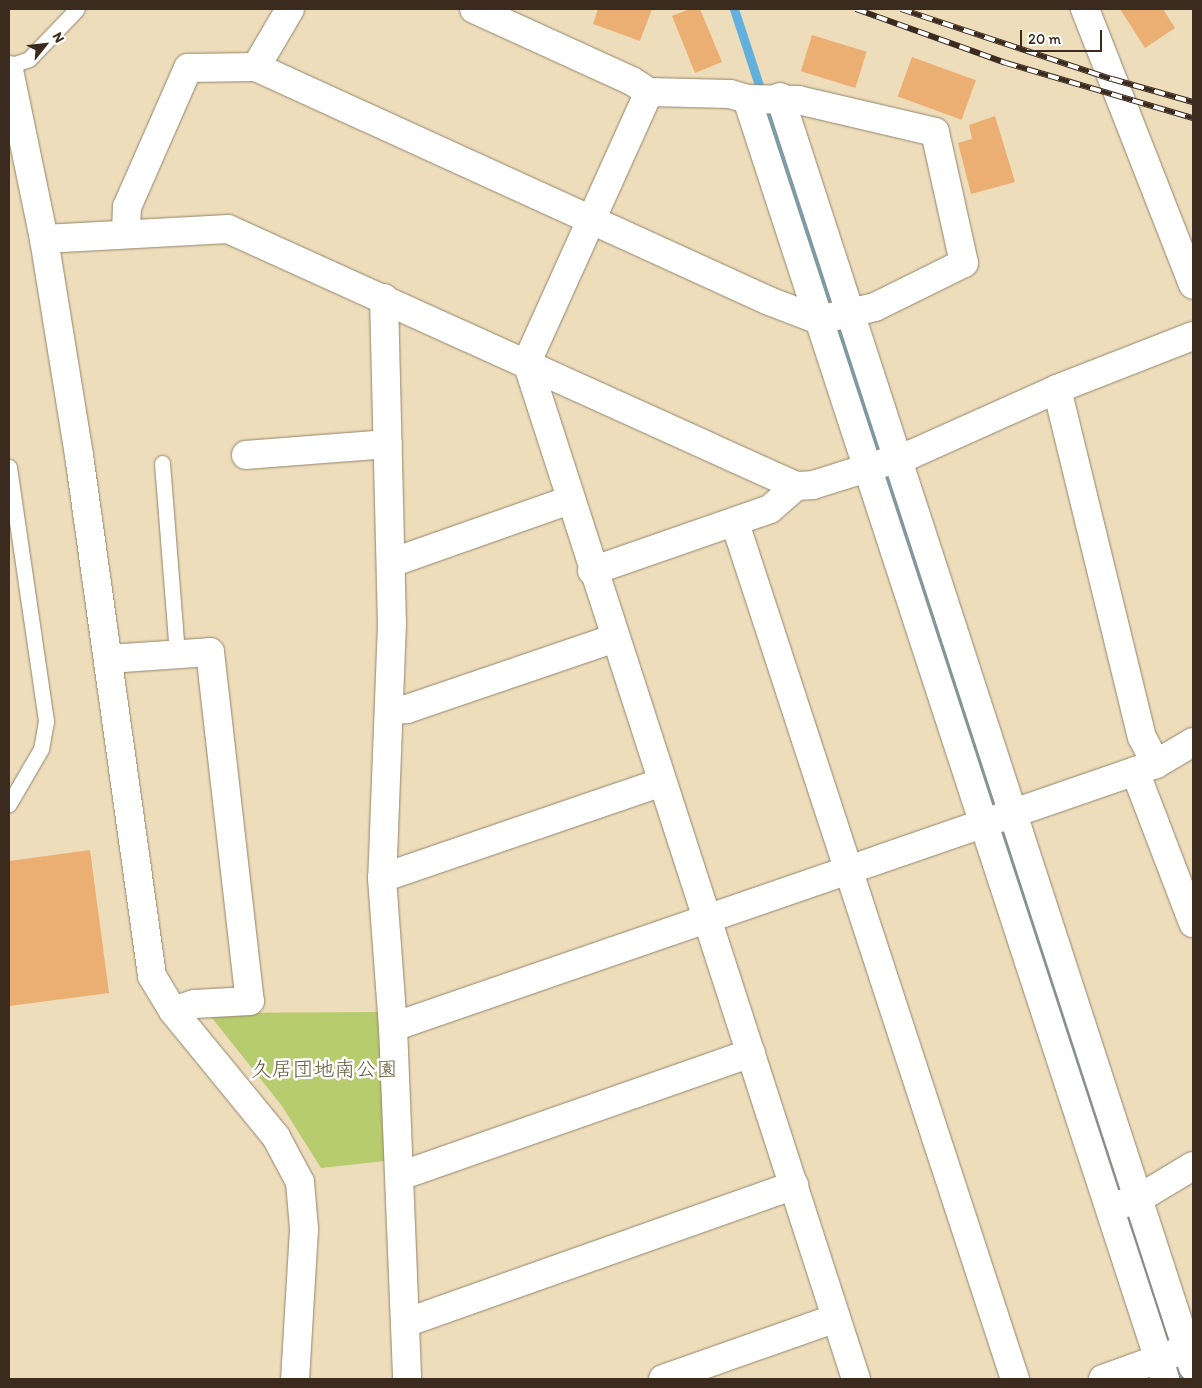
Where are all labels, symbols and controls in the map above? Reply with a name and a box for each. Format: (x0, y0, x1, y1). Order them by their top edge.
north arrow (20, 20, 70, 70)
scale bar (1022, 20, 1104, 52)
text: N (49, 29, 68, 46)
text: 20 m (1028, 30, 1061, 48)
park label: 久居団地南公園 (251, 1056, 397, 1082)

